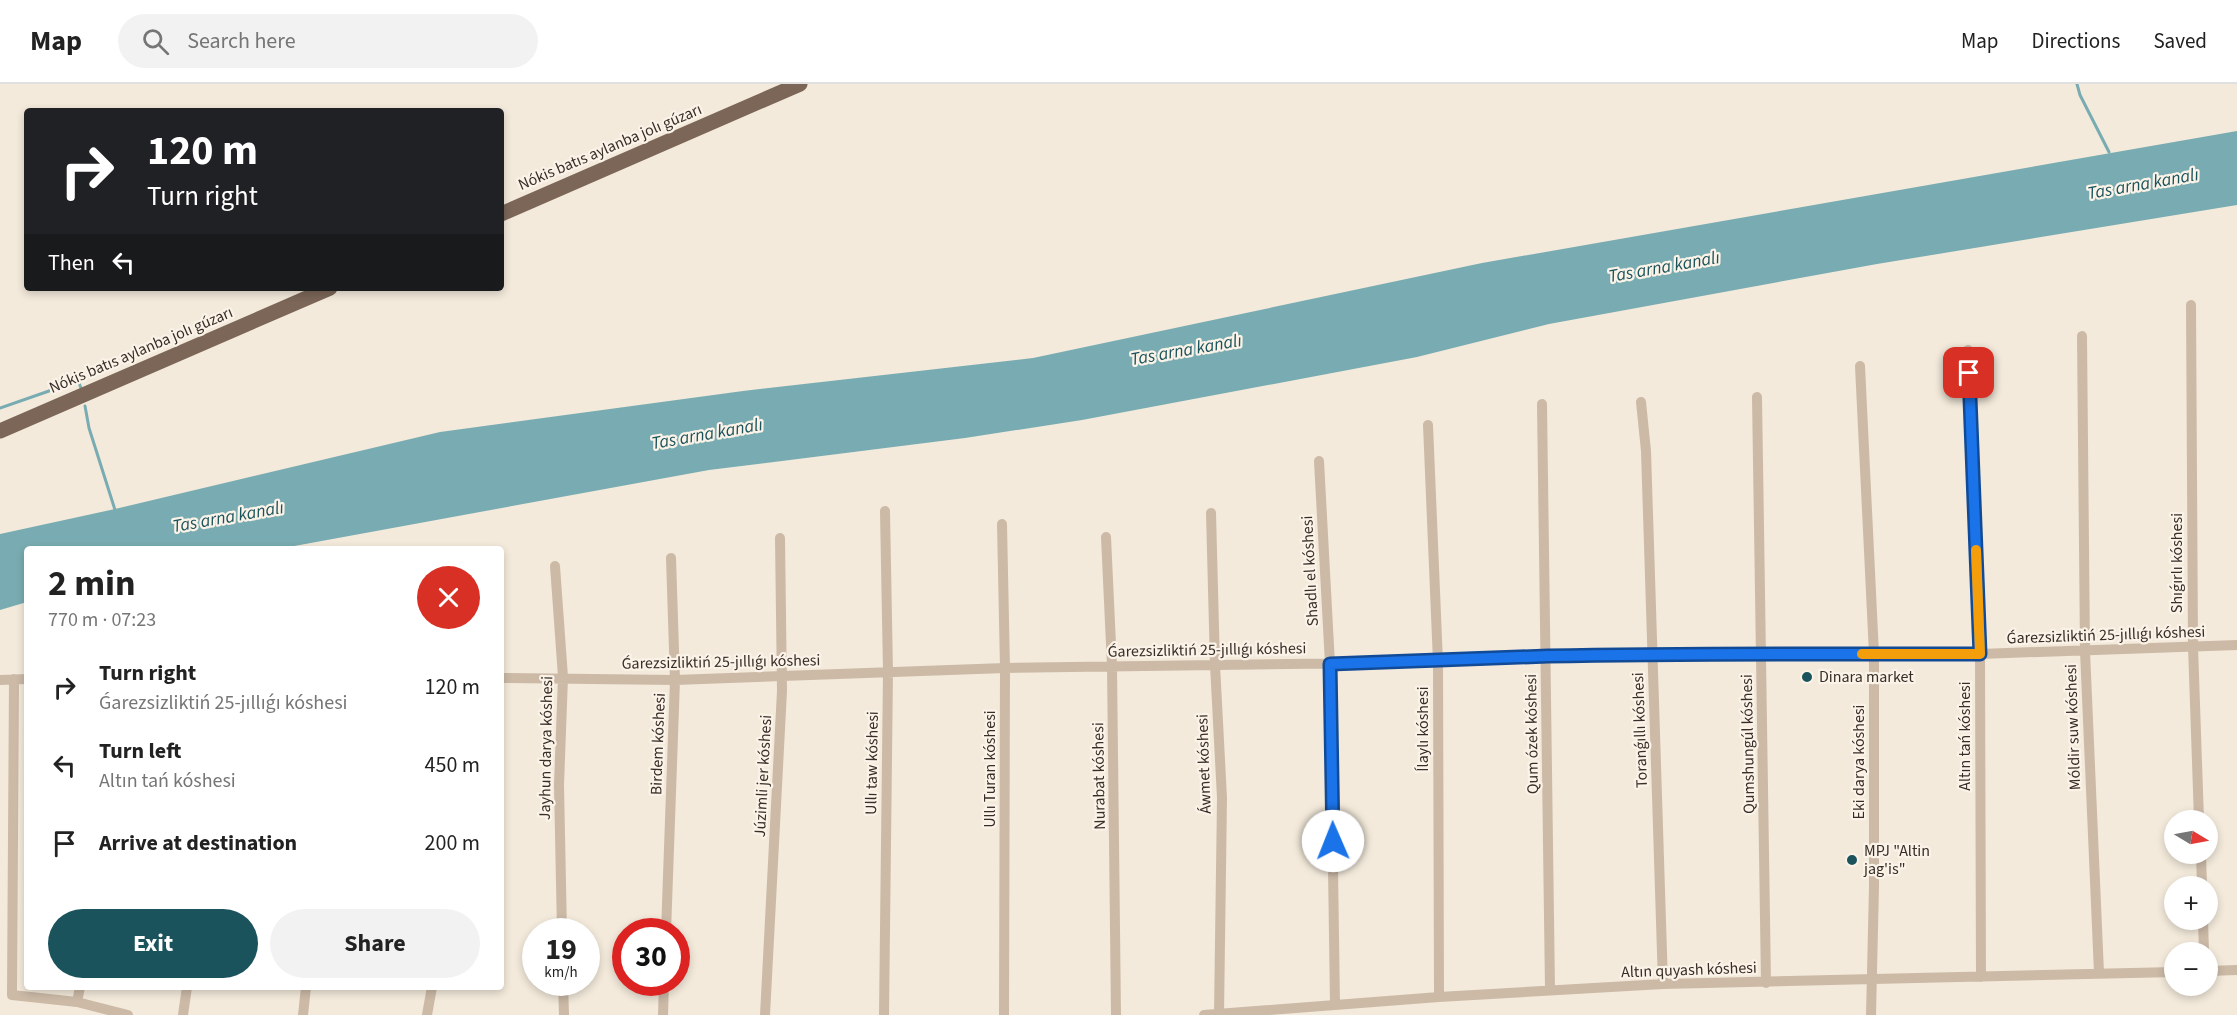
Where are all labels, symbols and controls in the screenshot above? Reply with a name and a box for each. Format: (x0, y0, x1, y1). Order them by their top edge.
search box (118, 14, 538, 68)
text: Map (30, 21, 82, 61)
icon: search (139, 25, 172, 58)
text: Search here (187, 25, 296, 57)
text: Map (1961, 26, 1999, 56)
text: Directions (2032, 26, 2120, 56)
text: Saved (2153, 26, 2207, 56)
street label: Nókis batıs aylanba jolı gúzarı (515, 98, 705, 196)
text: 120 m (147, 121, 258, 181)
icon: right (48, 132, 126, 210)
water label: Tas arna kanalı (2085, 162, 2201, 206)
text: Turn right (147, 177, 258, 216)
water label: Tas arna kanalı (1606, 245, 1722, 289)
icon: left (107, 246, 140, 279)
text: Then (48, 247, 95, 279)
street label: Nókis batıs aylanba jolı gúzarı (46, 301, 236, 399)
water label: Tas arna kanalı (1128, 328, 1244, 372)
pin (1943, 347, 1994, 398)
icon: arrive (1952, 356, 1985, 389)
water label: Tas arna kanalı (649, 412, 765, 456)
water label: Tas arna kanalı (170, 495, 286, 539)
street label: Shıǵırlı kóshesi (2166, 513, 2188, 613)
street label: Shadlı el kóshesi (1296, 515, 1324, 627)
text: 2 min (48, 558, 136, 609)
button: close (417, 566, 480, 629)
text: 770 m · 07:23 (48, 606, 156, 634)
street label: Ǵarezsizliktiń 25-jıllıǵı kóshesi (2006, 621, 2206, 649)
street label: Ǵarezsizliktiń 25-jıllıǵı kóshesi (1107, 637, 1307, 663)
street label: Ǵarezsizliktiń 25-jıllıǵı kóshesi (621, 649, 821, 675)
text: Turn right (99, 657, 196, 689)
street label: Móldir suw kóshesi (2060, 663, 2086, 791)
place label: Dinara market (1819, 666, 1914, 688)
marker: Dinara market (1800, 670, 1814, 684)
icon: right (48, 671, 81, 704)
text: 120 m (425, 671, 480, 703)
street label: Toranǵıllı kóshesi (1627, 672, 1653, 788)
street label: Qum ózek kóshesi (1520, 674, 1544, 794)
street label: Qumshungúl kóshesi (1736, 674, 1760, 814)
street label: Jayhun darya kóshesi (534, 676, 558, 820)
street label: Altın tań kóshesi (1954, 681, 1976, 791)
street label: Ílaylı kóshesi (1412, 686, 1434, 772)
text: Ǵarezsizliktiń 25-jıllıǵı kóshesi (99, 689, 347, 717)
street label: Birdem kóshesi (645, 693, 671, 795)
street label: Eki darya kóshesi (1848, 704, 1870, 820)
street label: Ullı Turan kóshesi (979, 710, 1001, 828)
street label: Ullı taw kóshesi (860, 711, 884, 815)
street label: Júzimli jer kóshesi (749, 714, 777, 838)
street label: Áwmet kóshesi (1191, 714, 1217, 814)
street label: Nurabat kóshesi (1087, 722, 1111, 830)
text: Turn left (99, 735, 181, 767)
icon: left (48, 749, 81, 782)
text: 450 m (425, 749, 480, 781)
text: Altın tań kóshesi (99, 767, 236, 795)
position arrow (1301, 809, 1365, 873)
north arrow (2164, 810, 2218, 864)
map controls (2164, 810, 2218, 996)
icon: arrive (48, 827, 81, 860)
text: Arrive at destination (99, 827, 297, 859)
text: 200 m (425, 827, 480, 859)
place label: MPJ "Altin jag'is" (1863, 840, 1930, 880)
marker: MPJ "Altin jag'is" (1845, 853, 1859, 867)
button: + (2164, 876, 2218, 930)
button: Exit (48, 909, 258, 978)
button: Share (270, 909, 480, 978)
speed limit sign: 30 (612, 918, 690, 996)
text: 19 (545, 928, 577, 971)
button: − (2164, 942, 2218, 996)
street label: Altın quyash kóshesi (1621, 957, 1757, 983)
text: km/h (544, 962, 578, 983)

